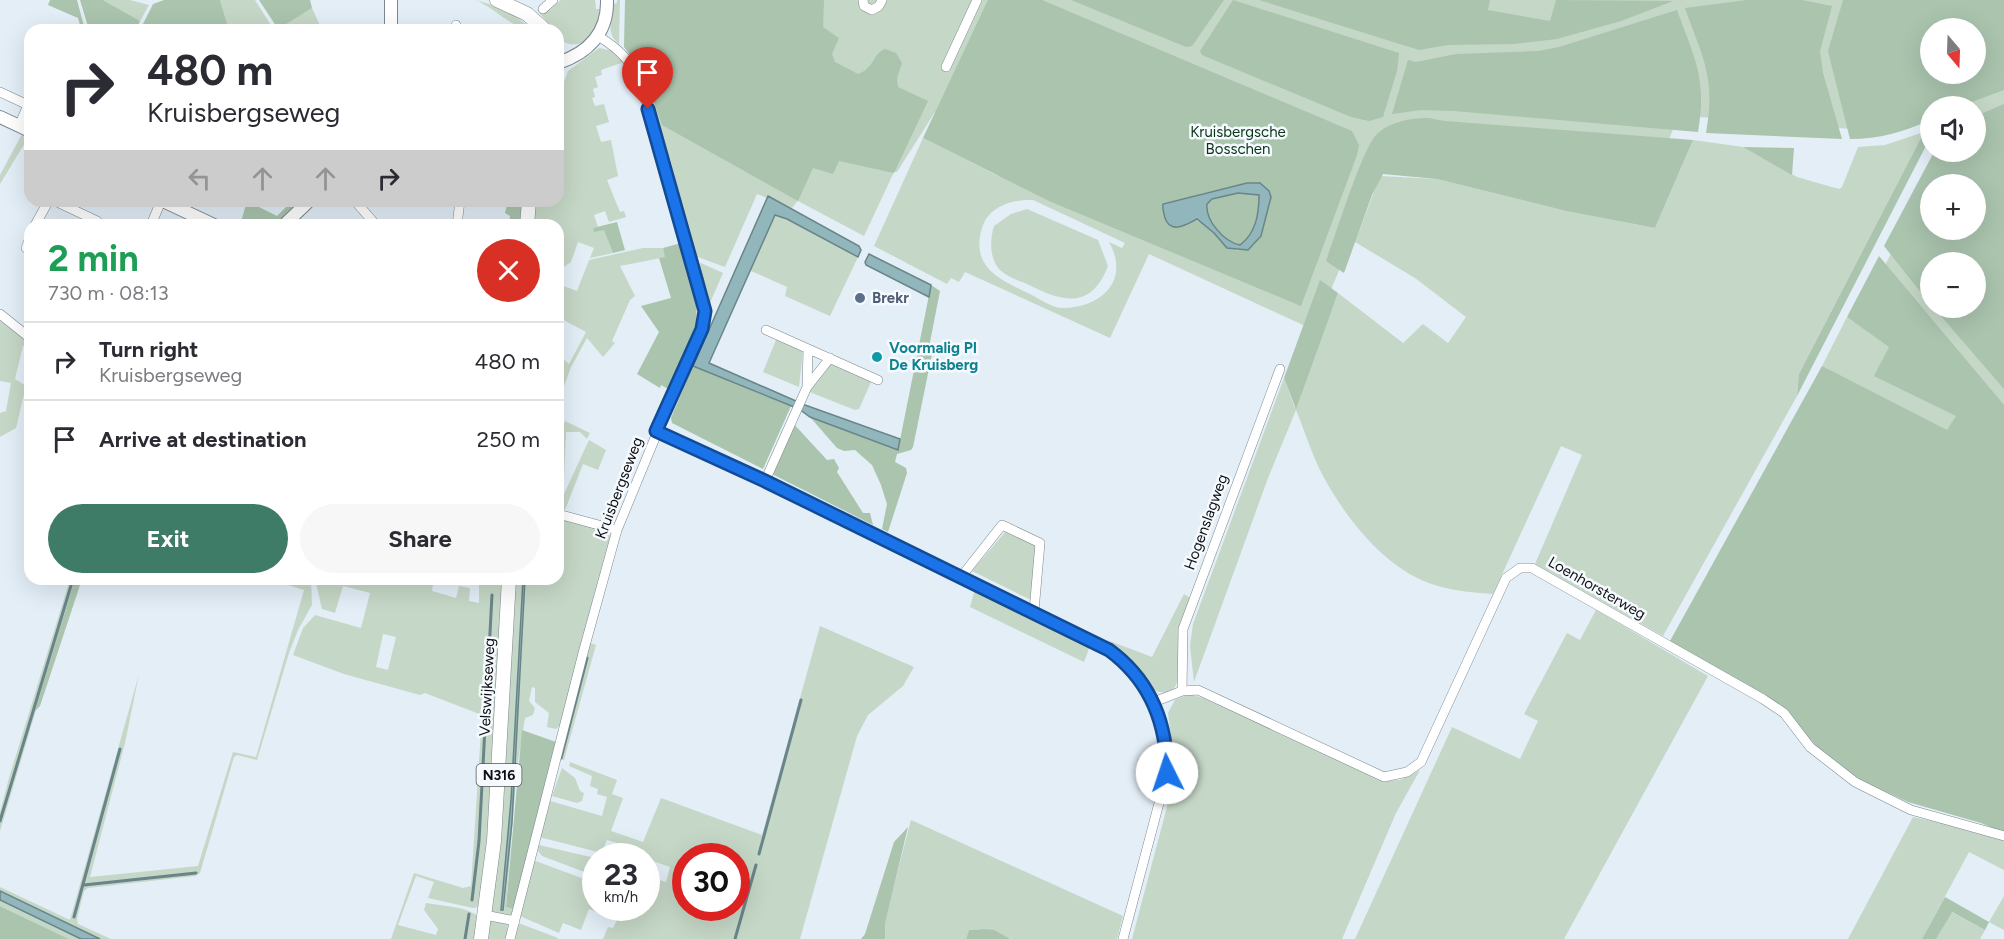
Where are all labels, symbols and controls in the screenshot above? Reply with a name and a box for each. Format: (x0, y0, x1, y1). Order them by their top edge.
north arrow (1920, 18, 1986, 84)
map controls (1920, 18, 1986, 318)
text: 480 m (147, 45, 273, 96)
pin (622, 47, 673, 109)
icon: right (48, 48, 126, 126)
icon: arrive (631, 56, 664, 89)
text: Kruisbergseweg (147, 96, 340, 129)
button: sound (1920, 96, 1986, 162)
park label: Kruisbergsche Bosschen (1190, 123, 1286, 158)
icon: left (183, 162, 216, 195)
icon: ahead (246, 162, 279, 195)
icon: ahead (309, 162, 342, 195)
icon: right (372, 162, 405, 195)
button: + (1920, 174, 1986, 240)
text: 2 min (48, 237, 139, 280)
button: close (477, 239, 540, 302)
button: − (1920, 252, 1986, 318)
text: 730 m · 08:13 (48, 281, 169, 305)
place label: Brekr (872, 289, 909, 307)
marker: Brekr (853, 291, 867, 305)
text: Turn right (99, 336, 198, 363)
place label: Voormalig PI De Kruisberg (889, 339, 978, 374)
icon: right (48, 345, 81, 378)
text: 480 m (475, 348, 540, 375)
marker: Voormalig PI De Kruisberg (870, 350, 884, 364)
text: Kruisbergseweg (99, 363, 242, 387)
icon: arrive (48, 423, 81, 456)
text: Arrive at destination (99, 426, 307, 453)
text: 250 m (477, 426, 540, 453)
street label: Kruisbergseweg (591, 435, 647, 541)
street label: Hogenslagweg (1180, 472, 1232, 572)
button: Exit (48, 504, 288, 573)
button: Share (300, 504, 540, 573)
street label: Loenhorsterweg (1545, 553, 1649, 623)
street label: Velswijkseweg (475, 637, 499, 737)
position arrow (1135, 741, 1199, 805)
road number: N316 (476, 764, 522, 786)
speed limit sign: 30 (672, 843, 750, 921)
text: 23 (604, 856, 638, 893)
text: km/h (604, 888, 638, 906)

